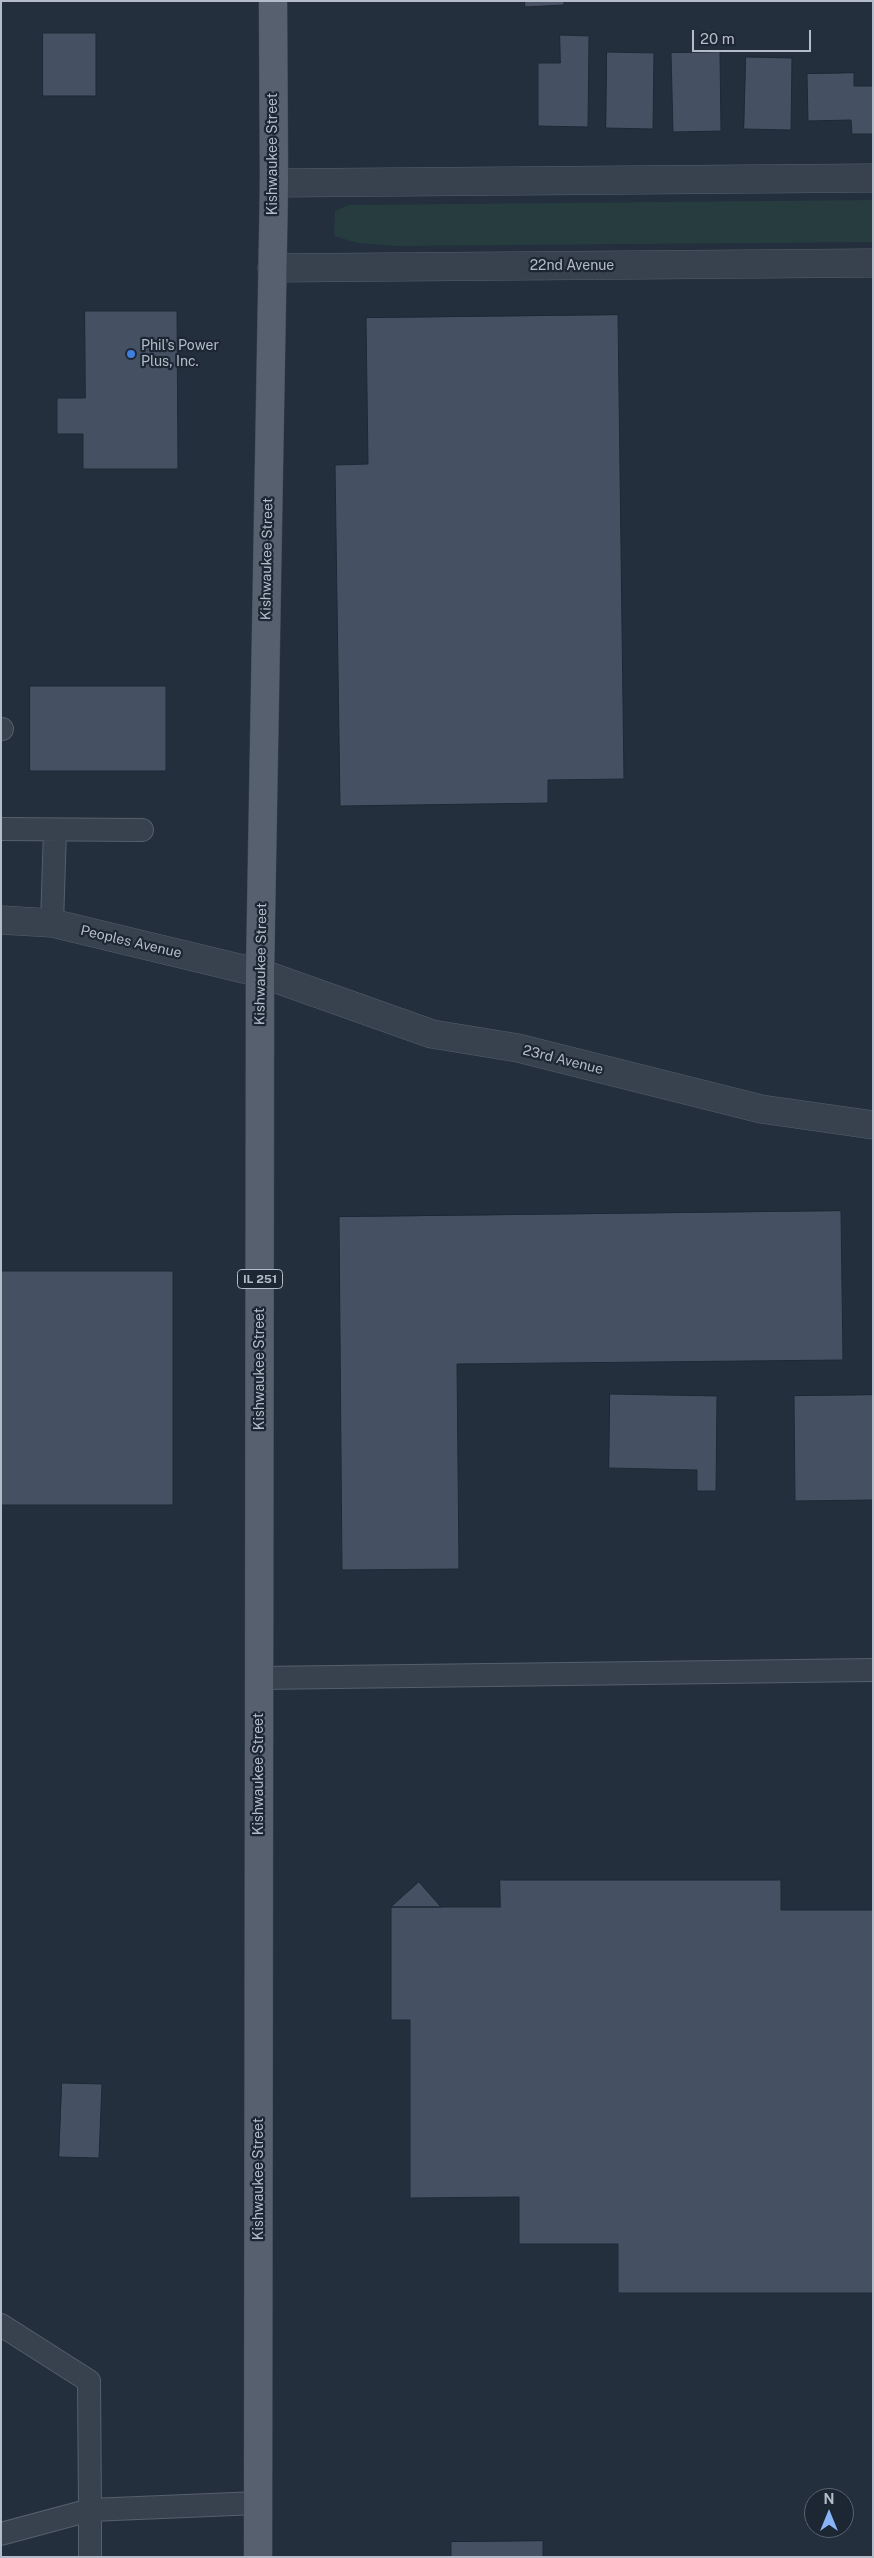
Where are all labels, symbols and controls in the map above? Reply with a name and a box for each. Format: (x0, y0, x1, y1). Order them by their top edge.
scale bar (694, 20, 813, 52)
text: 20 m (700, 30, 735, 47)
street label: Kishwaukee Street (265, 93, 281, 215)
street label: 22nd Avenue (530, 258, 614, 274)
place label: Phil's Power Plus, Inc. (141, 338, 219, 371)
marker: Phil's Power Plus, Inc. (125, 348, 137, 360)
street label: Kishwaukee Street (258, 498, 276, 620)
street label: Kishwaukee Street (252, 903, 270, 1025)
street label: Peoples Avenue (79, 922, 183, 962)
street label: 23rd Avenue (521, 1042, 605, 1078)
road number: IL 251 (238, 1270, 282, 1288)
street label: Kishwaukee Street (252, 1308, 268, 1430)
street label: Kishwaukee Street (251, 1713, 267, 1835)
street label: Kishwaukee Street (251, 2118, 267, 2240)
north arrow (804, 2488, 854, 2538)
text: N (824, 2491, 834, 2507)

